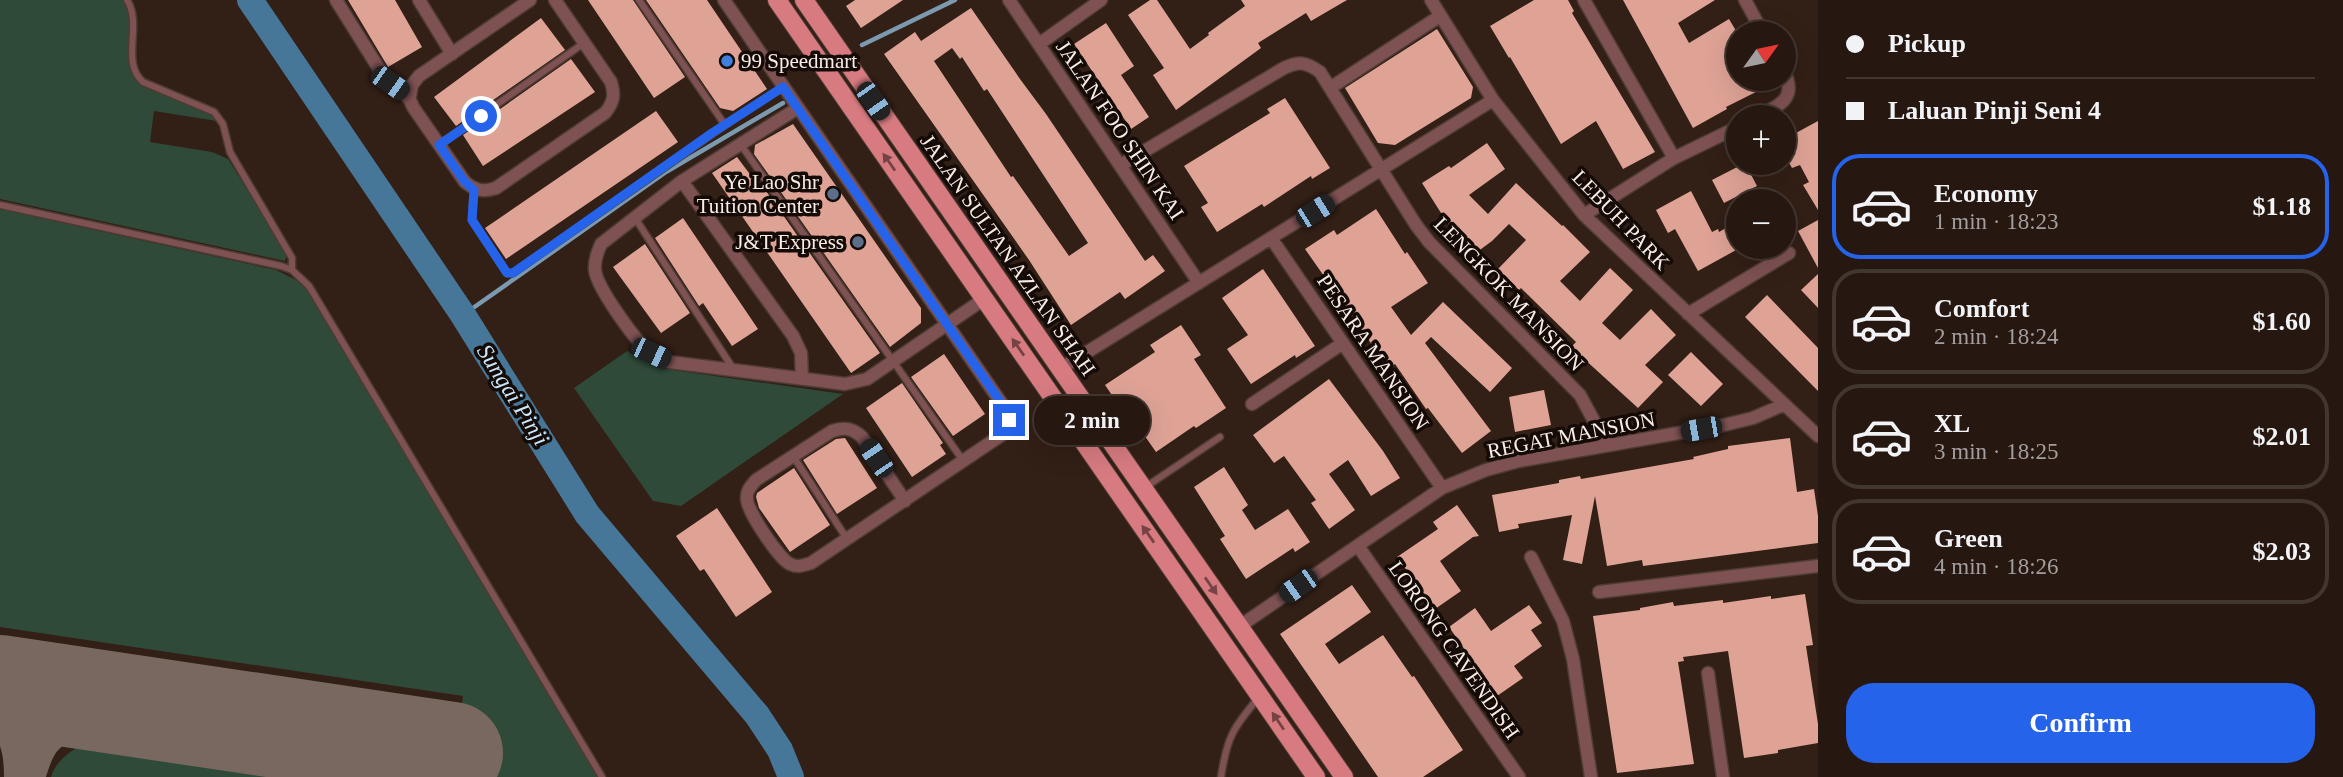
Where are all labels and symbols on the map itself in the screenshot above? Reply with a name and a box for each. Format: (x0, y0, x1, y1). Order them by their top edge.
north arrow (1726, 21, 1796, 91)
street label: JALAN FOO SHIN KAI (1051, 36, 1189, 224)
place label: 99 Speedmart (741, 49, 857, 73)
marker: 99 Speedmart (719, 53, 735, 69)
car (367, 62, 414, 104)
car (853, 78, 894, 124)
route start (465, 100, 497, 132)
street label: JALAN SULTAN AZLAN SHAH (915, 130, 1101, 380)
one-way arrow (882, 153, 896, 171)
street label: LEBUH PARK (1567, 165, 1675, 275)
place label: Ye Lao Shr Tuition Center (697, 170, 819, 218)
marker: Ye Lao Shr Tuition Center (825, 186, 841, 202)
car (1292, 191, 1339, 231)
street label: LENGKOK MANSION (1429, 212, 1589, 376)
place label: J&T Express (735, 230, 844, 254)
marker: J&T Express (850, 234, 866, 250)
street label: PESARA MANSION (1312, 270, 1434, 434)
car (628, 335, 675, 371)
one-way arrow (1011, 338, 1025, 356)
water label: Sungai Pinji (472, 340, 554, 450)
callout: 2 min (1034, 396, 1149, 444)
route end (993, 404, 1025, 436)
street label: REGAT MANSION (1485, 407, 1657, 463)
car (1679, 415, 1724, 443)
car (856, 435, 897, 481)
one-way arrow (1141, 525, 1155, 543)
street label: LORONG CAVENDISH (1384, 557, 1524, 743)
car (1275, 565, 1322, 607)
one-way arrow (1204, 577, 1218, 595)
one-way arrow (1271, 712, 1285, 730)

